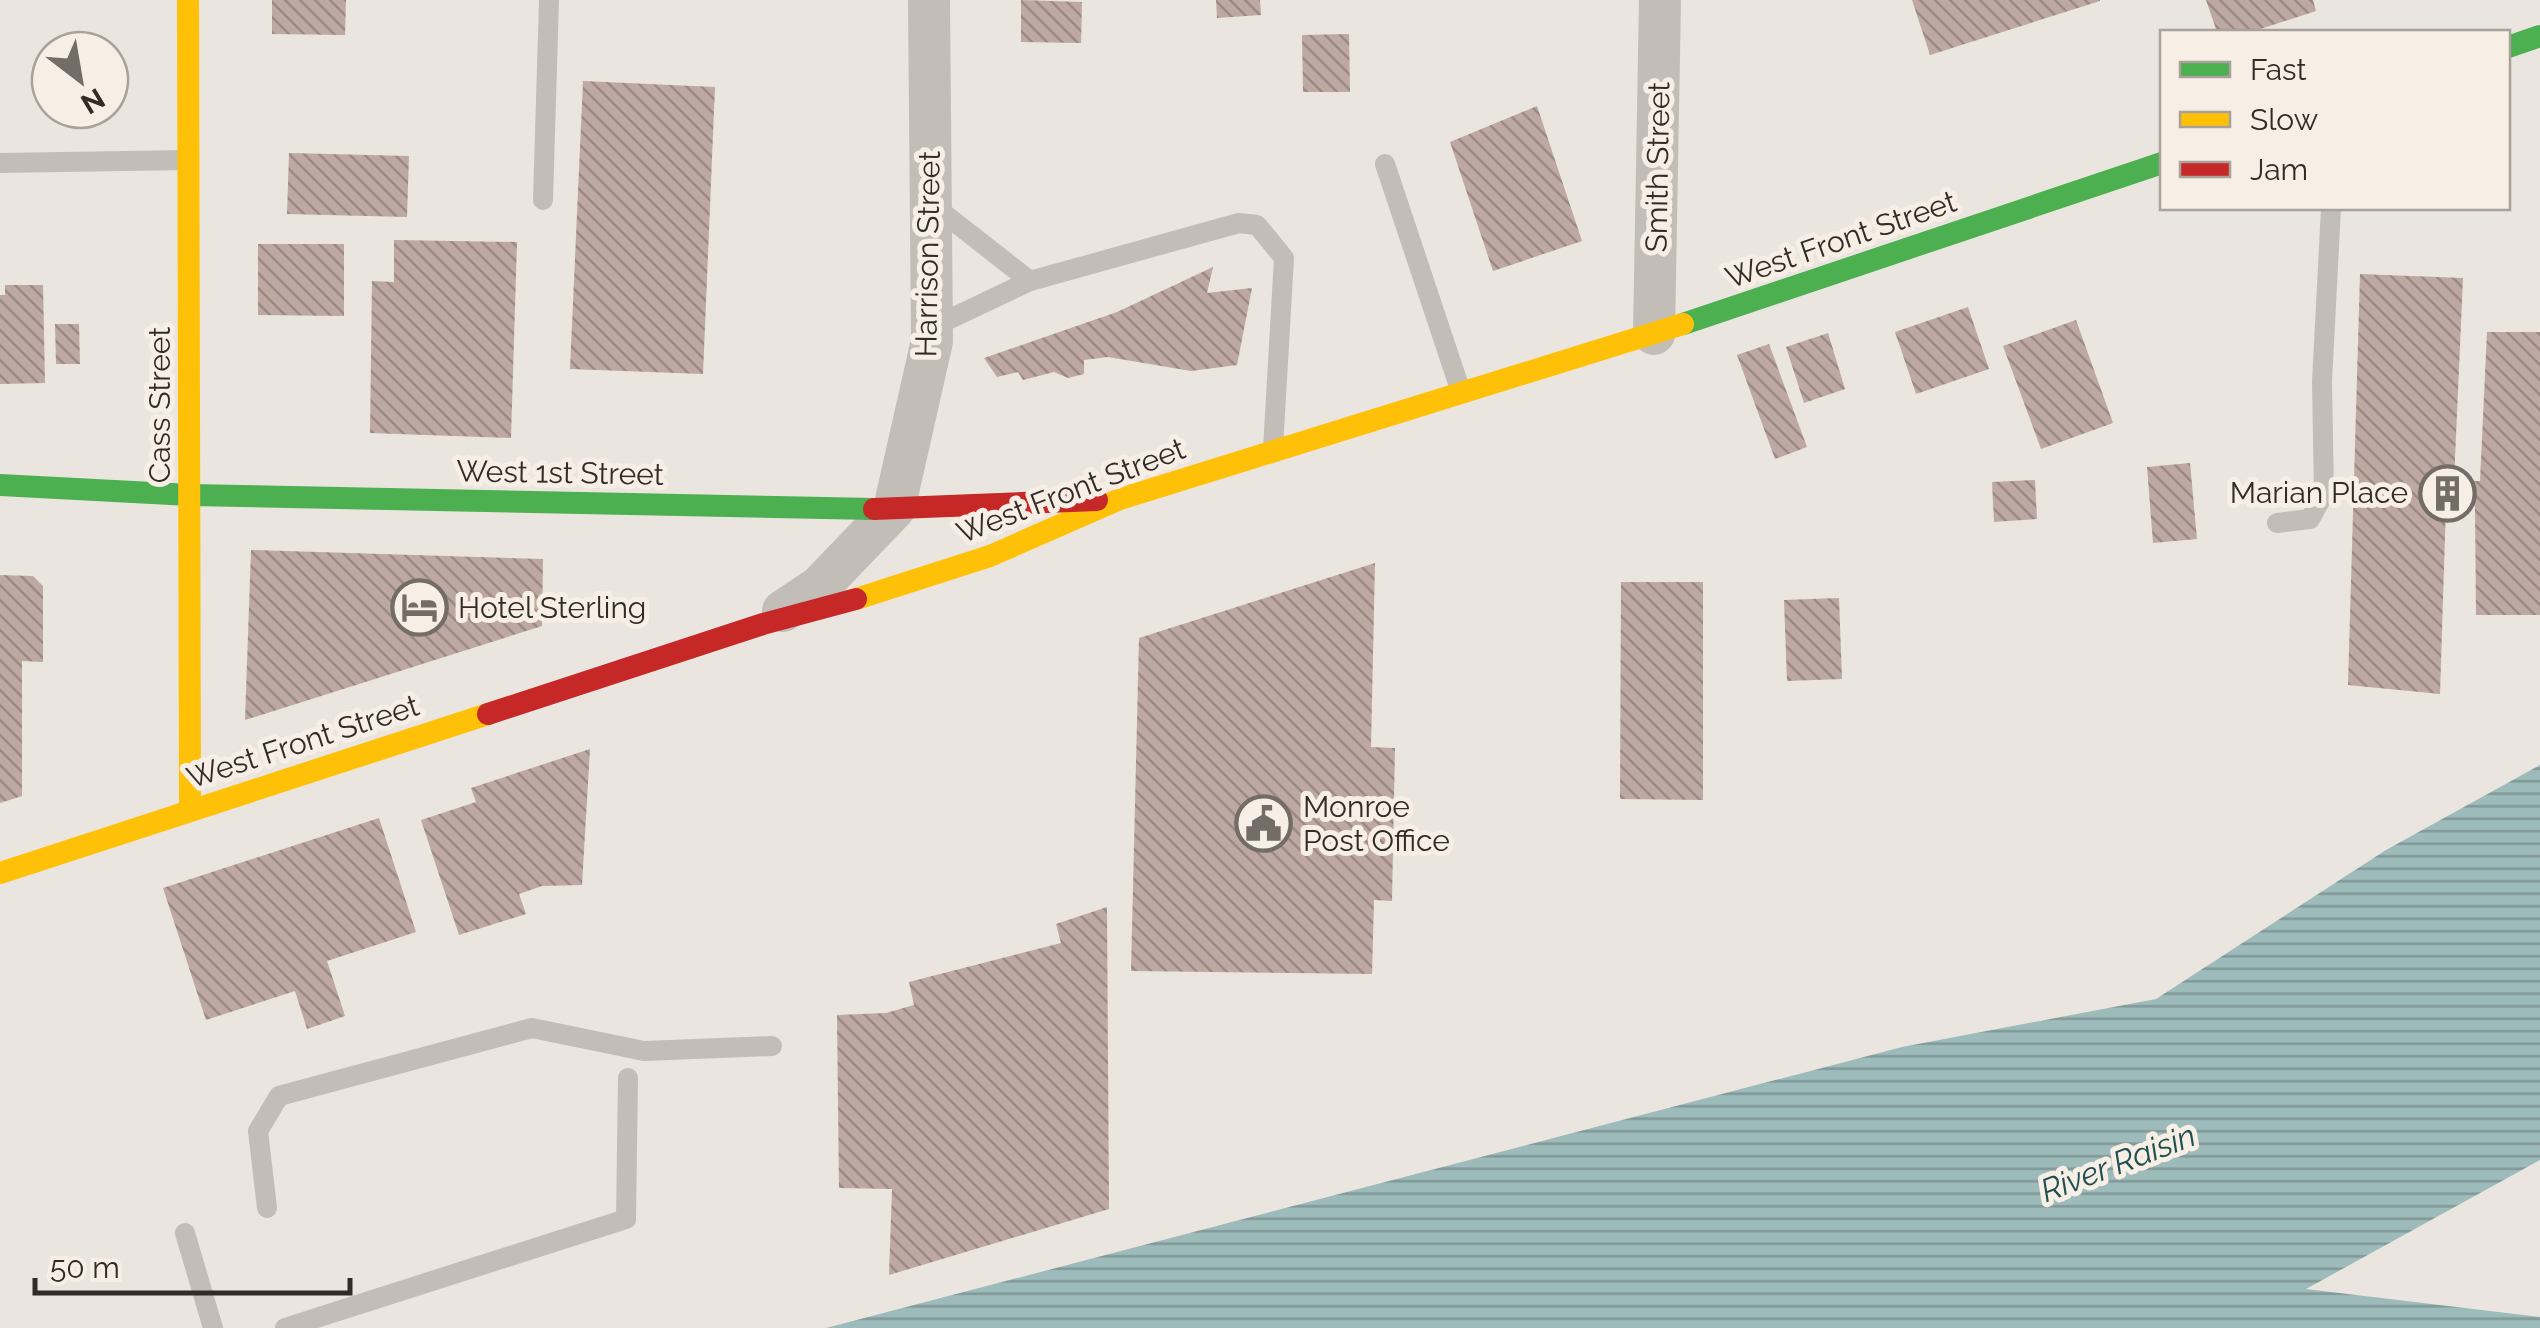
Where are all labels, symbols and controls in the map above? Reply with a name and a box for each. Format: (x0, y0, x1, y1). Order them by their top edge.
north arrow (30, 30, 130, 130)
legend (2160, 30, 2510, 210)
text: Fast (2250, 52, 2307, 87)
text: N (75, 81, 110, 121)
street label: Smith Street (1639, 81, 1676, 253)
text: Slow (2250, 102, 2318, 137)
street label: Harrison Street (908, 150, 947, 358)
text: Jam (2250, 152, 2308, 187)
street label: West Front Street (1721, 184, 1961, 295)
street label: Cass Street (142, 327, 177, 483)
street label: West Front Street (952, 431, 1190, 550)
street label: West 1st Street (456, 453, 664, 492)
building icon: Marian Place (2417, 463, 2477, 523)
place label: Marian Place (2230, 475, 2408, 510)
hotel icon: Hotel Sterling (389, 578, 449, 638)
place label: Hotel Sterling (458, 590, 646, 625)
street label: West Front Street (182, 688, 423, 796)
place label: Monroe Post Office (1303, 789, 1450, 858)
public building icon: Monroe Post Office (1234, 794, 1294, 854)
water label: River Raisin (2035, 1116, 2201, 1209)
scale bar (35, 1233, 350, 1295)
text: 50 m (50, 1250, 120, 1285)

